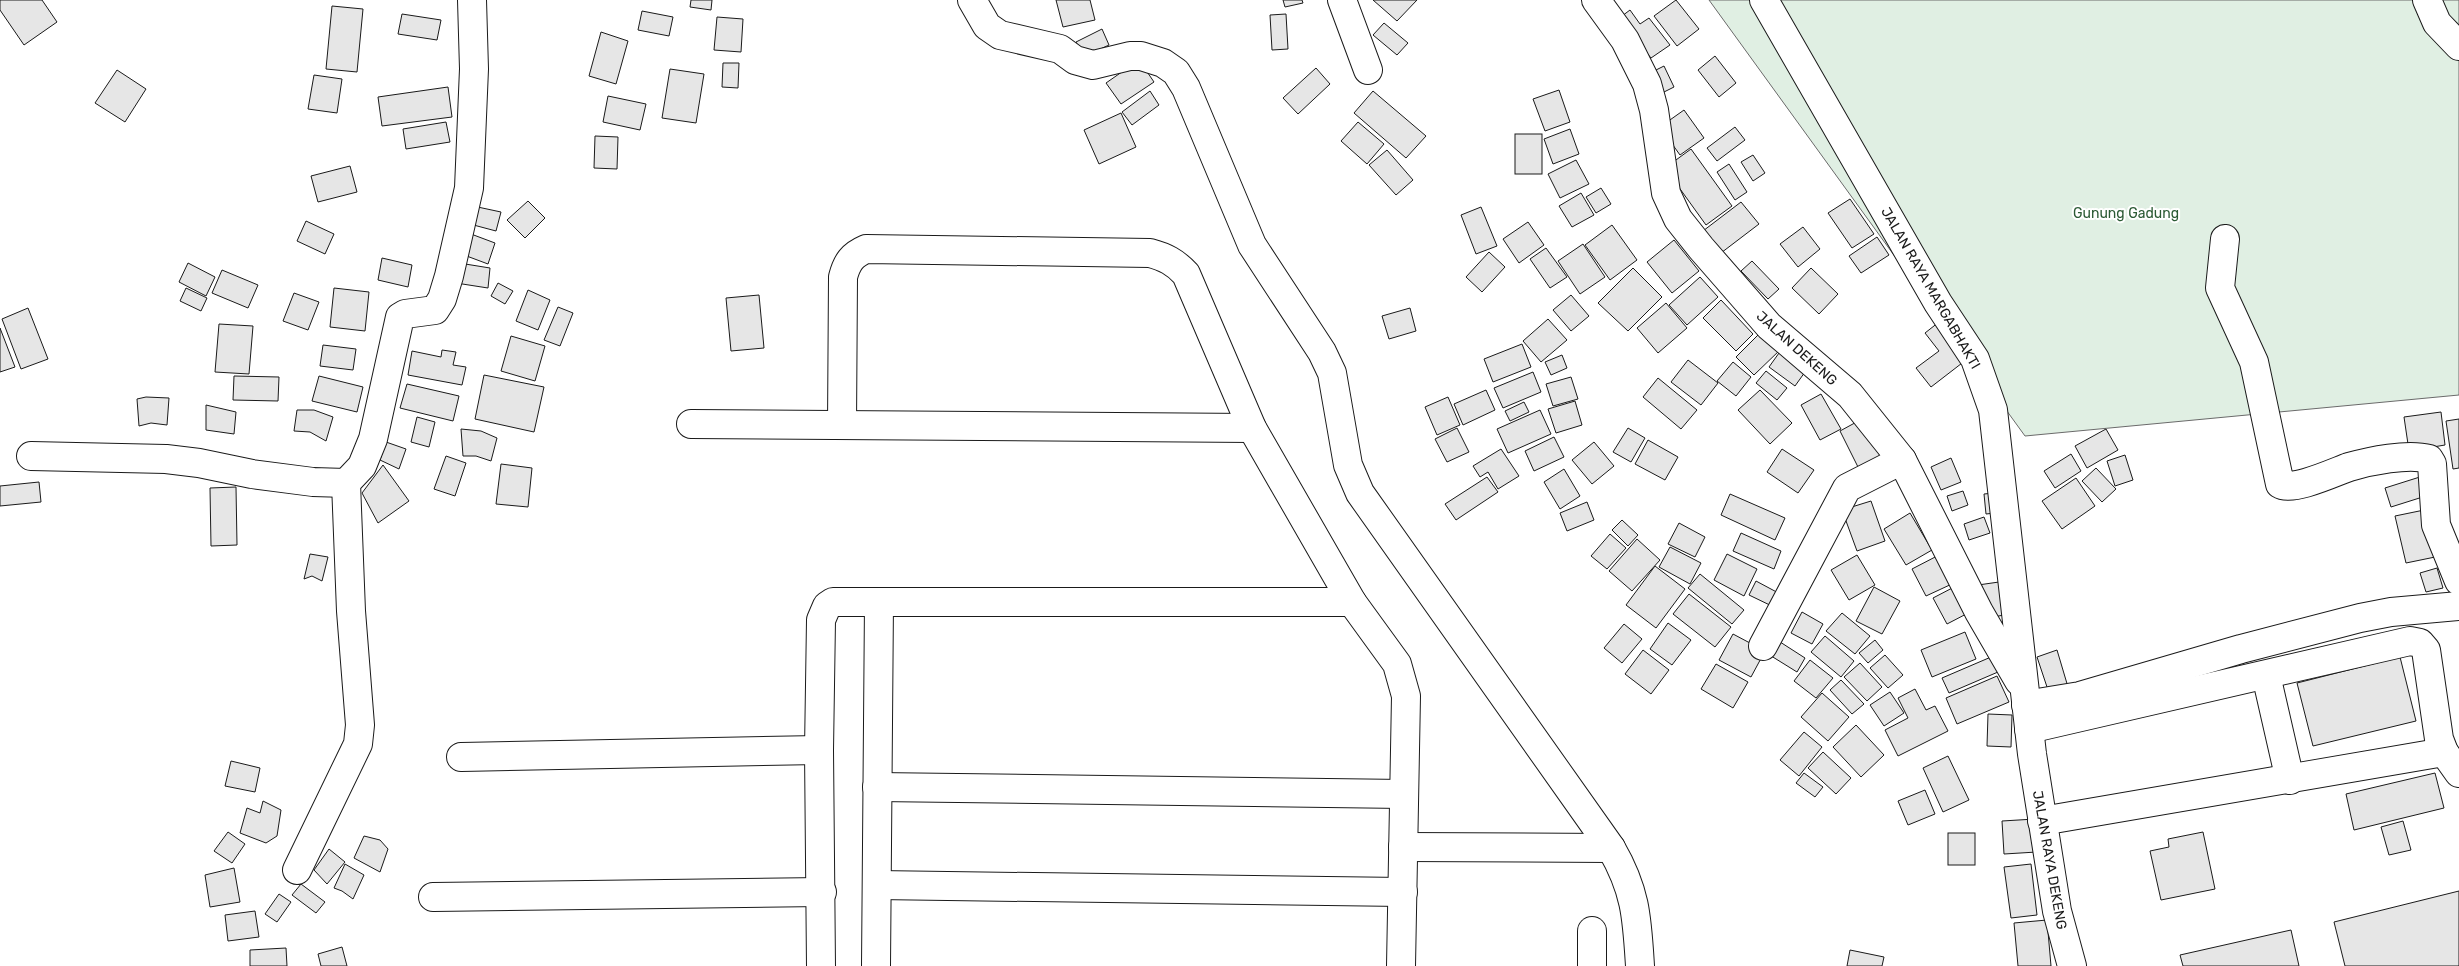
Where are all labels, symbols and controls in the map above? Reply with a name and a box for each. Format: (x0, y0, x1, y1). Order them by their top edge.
street label: JALAN RAYA MARGABHAKTI (1877, 204, 1984, 372)
park label: Gunung Gadung (2073, 205, 2179, 222)
street label: JALAN DEKENG (1753, 308, 1841, 389)
street label: JALAN RAYA DEKENG (2029, 789, 2070, 931)

